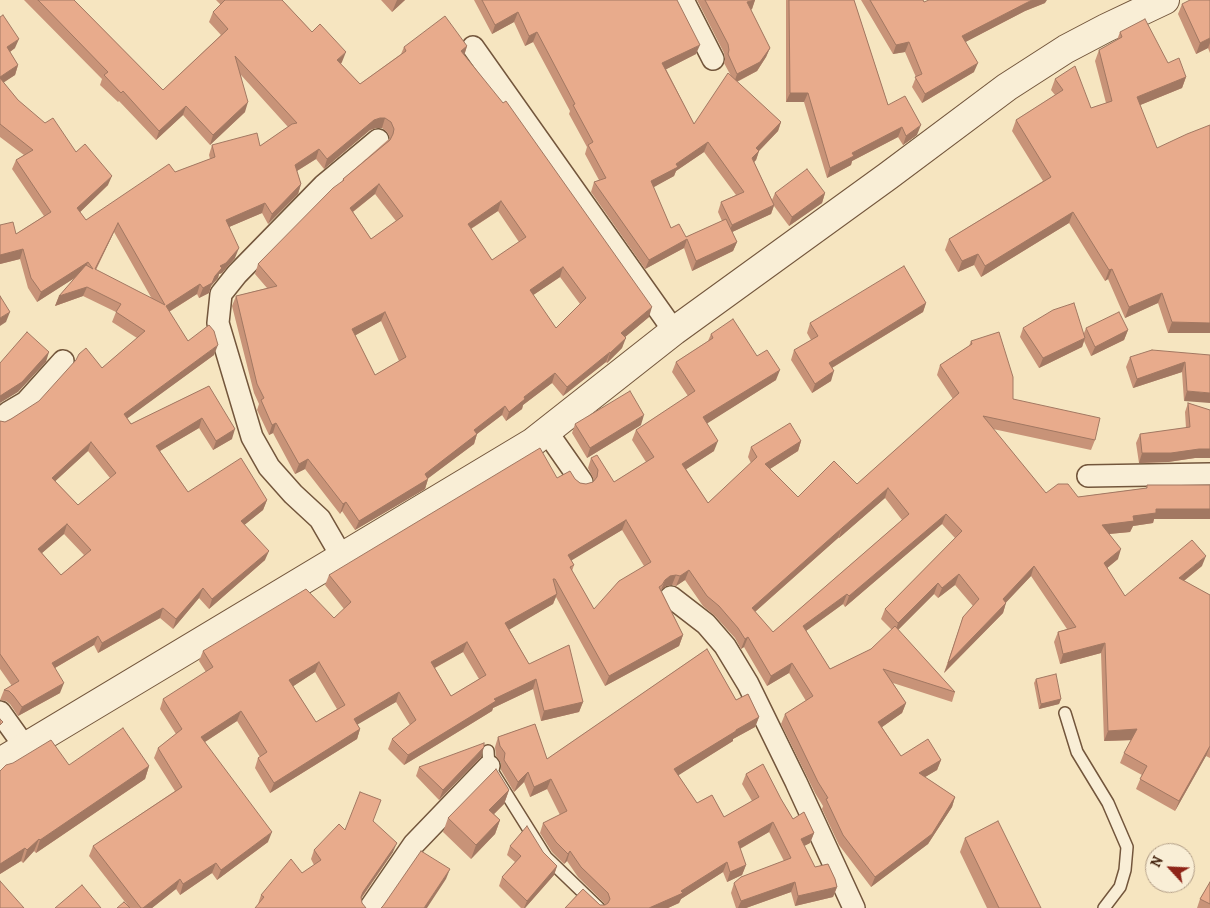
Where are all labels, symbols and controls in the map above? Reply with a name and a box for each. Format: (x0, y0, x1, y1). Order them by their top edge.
north arrow (1145, 843, 1195, 893)
text: N (1146, 853, 1168, 871)

